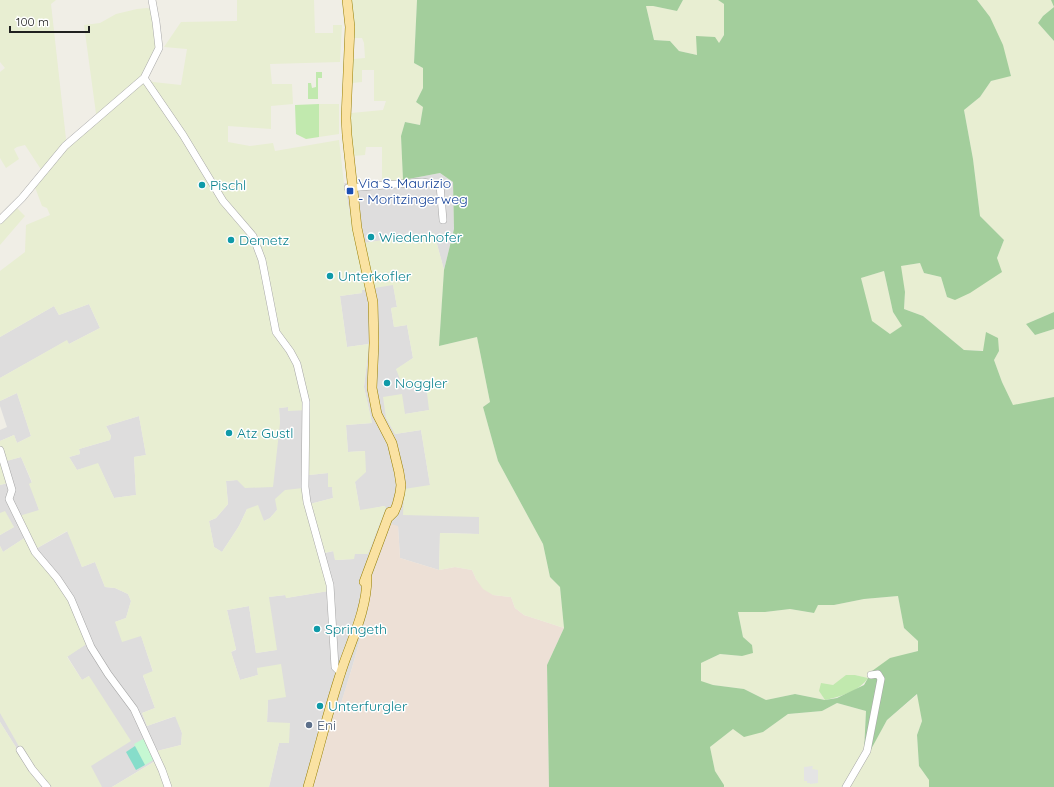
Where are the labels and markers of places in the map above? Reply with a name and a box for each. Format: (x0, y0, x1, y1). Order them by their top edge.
place label: Via S. Maurizio - Moritzingerweg (358, 174, 468, 208)
place label: Pischl (210, 176, 246, 194)
marker: Pischl (197, 180, 207, 190)
marker: Via S. Maurizio - Moritzingerweg (345, 186, 355, 196)
place label: Wiedenhofer (379, 228, 463, 246)
place label: Demetz (239, 231, 290, 249)
marker: Wiedenhofer (366, 232, 376, 242)
marker: Demetz (226, 235, 236, 245)
place label: Unterkofler (338, 267, 412, 285)
marker: Unterkofler (325, 271, 335, 281)
place label: Noggler (395, 374, 448, 392)
marker: Noggler (382, 378, 392, 388)
place label: Atz Gustl (237, 424, 294, 442)
marker: Atz Gustl (224, 428, 234, 438)
place label: Springeth (325, 620, 387, 638)
marker: Springeth (312, 624, 322, 634)
place label: Unterfurgler (328, 697, 408, 715)
marker: Unterfurgler (315, 701, 325, 711)
place label: Eni (317, 716, 336, 734)
marker: Eni (304, 720, 314, 730)

